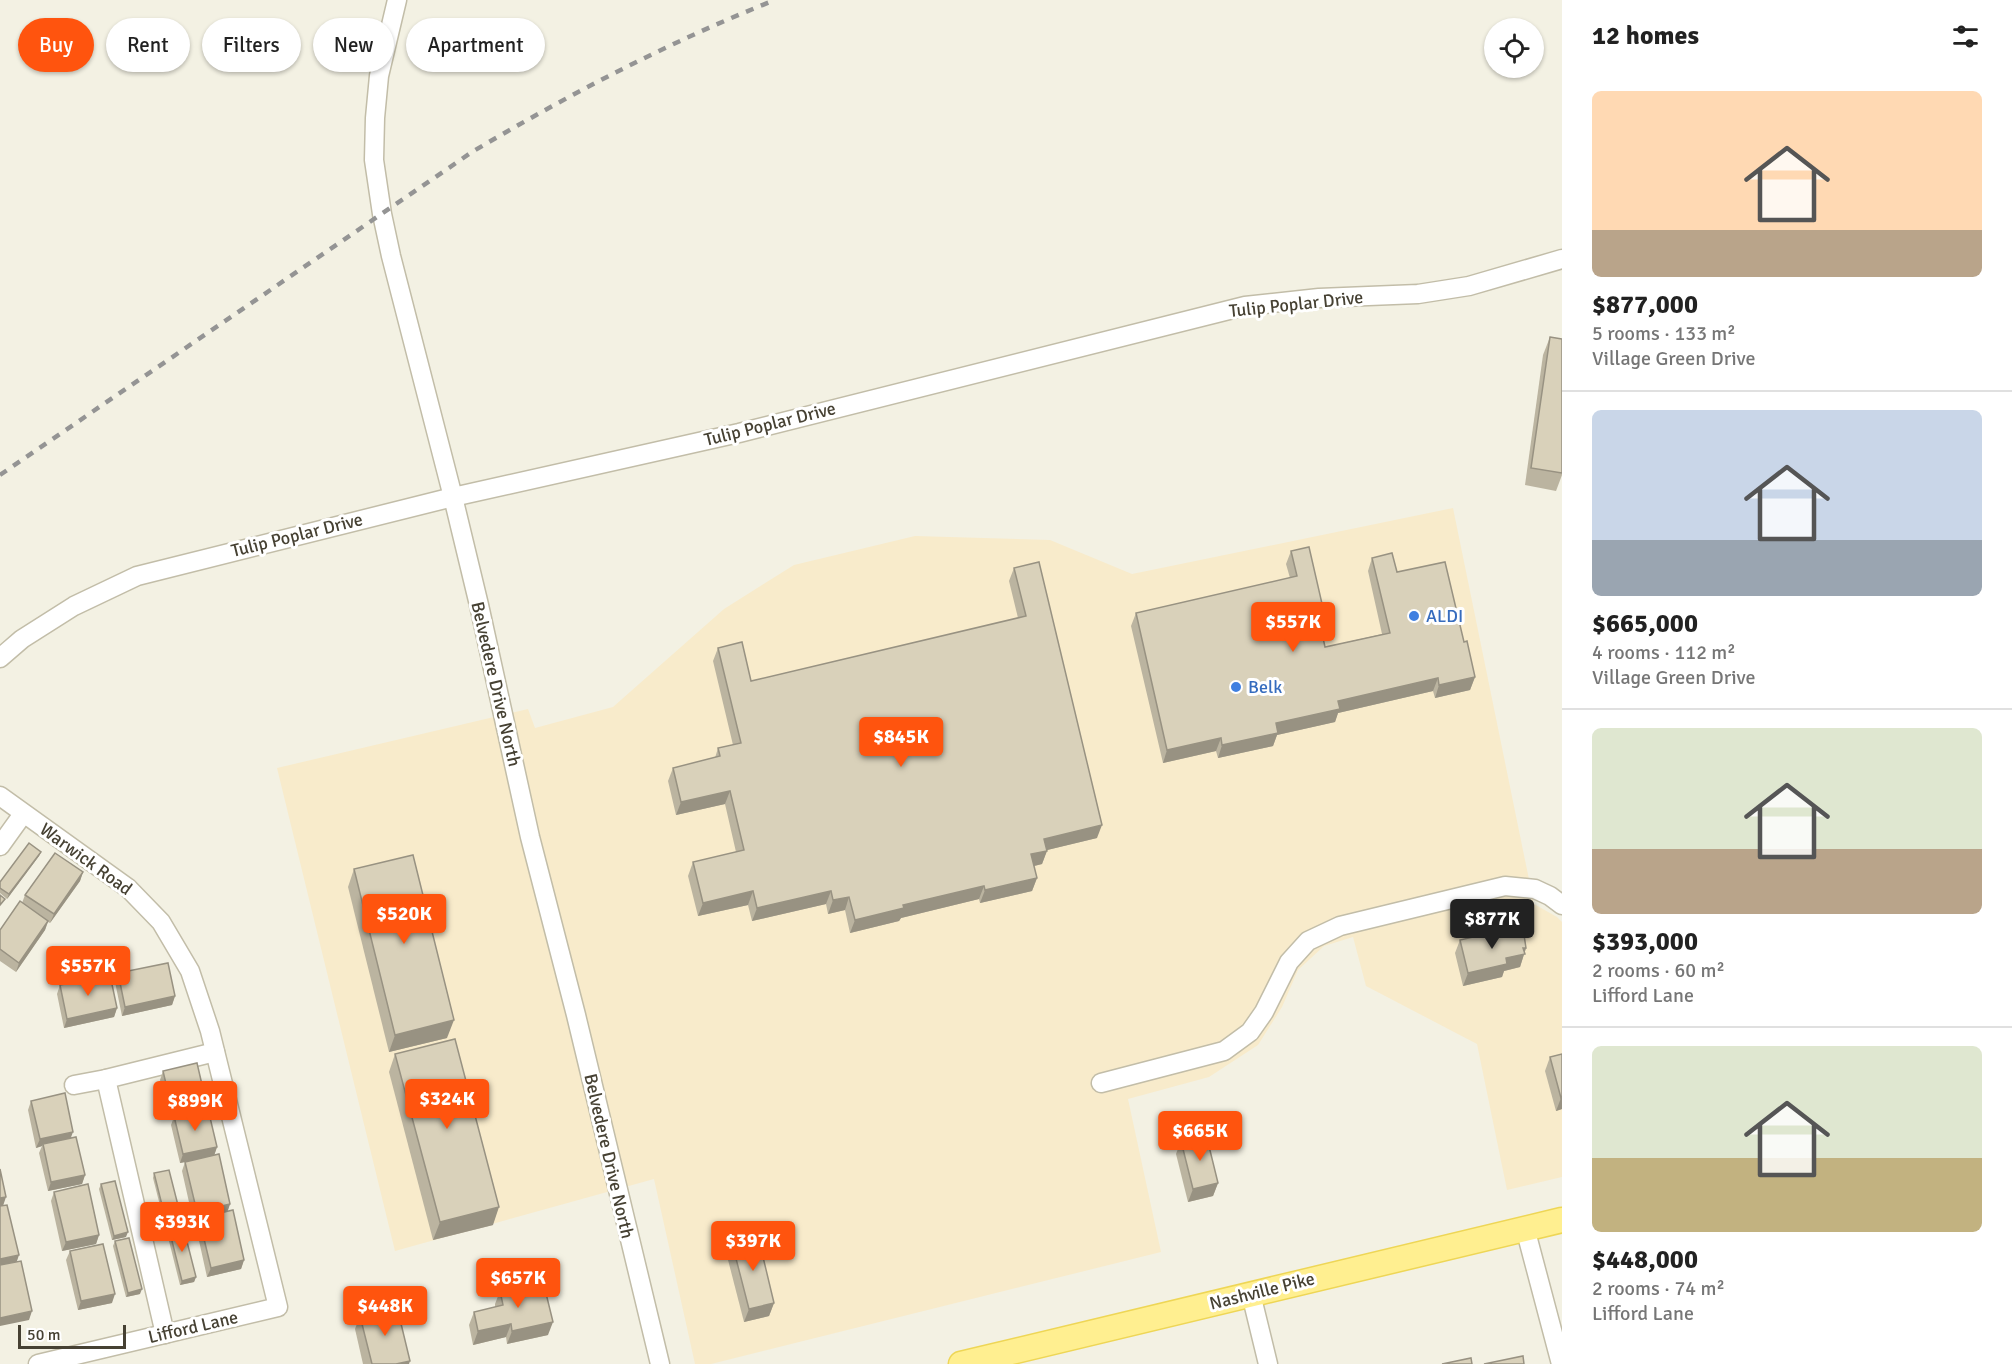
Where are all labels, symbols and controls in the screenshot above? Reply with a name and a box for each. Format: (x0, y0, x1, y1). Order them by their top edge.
chip: Buy (18, 18, 94, 72)
chip: Rent (106, 18, 190, 72)
chip: Filters (202, 18, 301, 72)
chip: New (313, 18, 394, 72)
chip: Apartment (406, 18, 545, 72)
map controls (1484, 18, 1544, 78)
button: locate (1484, 18, 1544, 78)
text: 12 homes (1592, 20, 1699, 52)
icon: filters (1949, 20, 1982, 53)
icon: home (1733, 130, 1841, 238)
street label: Tulip Poplar Drive (1228, 286, 1364, 322)
text: $877,000 (1592, 289, 1698, 321)
text: 5 rooms · 133 m² (1592, 321, 1736, 346)
text: Village Green Drive (1592, 346, 1755, 371)
street label: Tulip Poplar Drive (702, 397, 838, 451)
icon: home (1733, 449, 1841, 557)
street label: Tulip Poplar Drive (229, 508, 365, 562)
street label: Belvedere Drive North (466, 599, 526, 769)
pin: $557K (1251, 602, 1335, 653)
place label: ALDI (1426, 605, 1463, 627)
text: $665,000 (1592, 608, 1698, 640)
text: $557K (1265, 609, 1321, 634)
marker: ALDI (1407, 609, 1421, 623)
text: 4 rooms · 112 m² (1592, 640, 1736, 665)
text: Village Green Drive (1592, 665, 1755, 690)
place label: Belk (1248, 676, 1282, 698)
marker: Belk (1229, 680, 1243, 694)
pin: $845K (859, 717, 943, 768)
text: $845K (873, 724, 929, 749)
icon: home (1733, 767, 1841, 875)
street label: Warwick Road (35, 818, 137, 900)
pin: $520K (362, 894, 446, 945)
pin: $877K (1450, 899, 1534, 950)
text: $520K (376, 901, 432, 926)
text: $877K (1464, 906, 1520, 931)
text: $393,000 (1592, 926, 1698, 958)
pin: $557K (46, 946, 130, 997)
text: $557K (60, 953, 116, 978)
text: 2 rooms · 60 m² (1592, 958, 1725, 983)
text: Lifford Lane (1592, 983, 1694, 1008)
street label: Belvedere Drive North (579, 1071, 639, 1241)
pin: $324K (405, 1079, 489, 1130)
pin: $899K (153, 1081, 237, 1132)
icon: home (1733, 1085, 1841, 1193)
text: $324K (419, 1086, 475, 1111)
text: $899K (167, 1088, 223, 1113)
pin: $665K (1158, 1111, 1242, 1162)
text: $665K (1172, 1118, 1228, 1143)
pin: $393K (140, 1202, 224, 1253)
text: $393K (154, 1209, 210, 1234)
pin: $397K (711, 1221, 795, 1272)
text: $397K (725, 1228, 781, 1253)
text: $448,000 (1592, 1244, 1698, 1276)
pin: $657K (476, 1258, 560, 1309)
text: $657K (490, 1265, 546, 1290)
street label: Nashville Pike (1207, 1267, 1317, 1315)
text: 2 rooms · 74 m² (1592, 1276, 1725, 1301)
pin: $448K (343, 1286, 427, 1337)
text: $448K (357, 1293, 413, 1318)
text: Lifford Lane (1592, 1301, 1694, 1326)
street label: Lifford Lane (146, 1306, 240, 1348)
scale bar (18, 1322, 126, 1350)
text: 50 m (27, 1325, 61, 1345)

